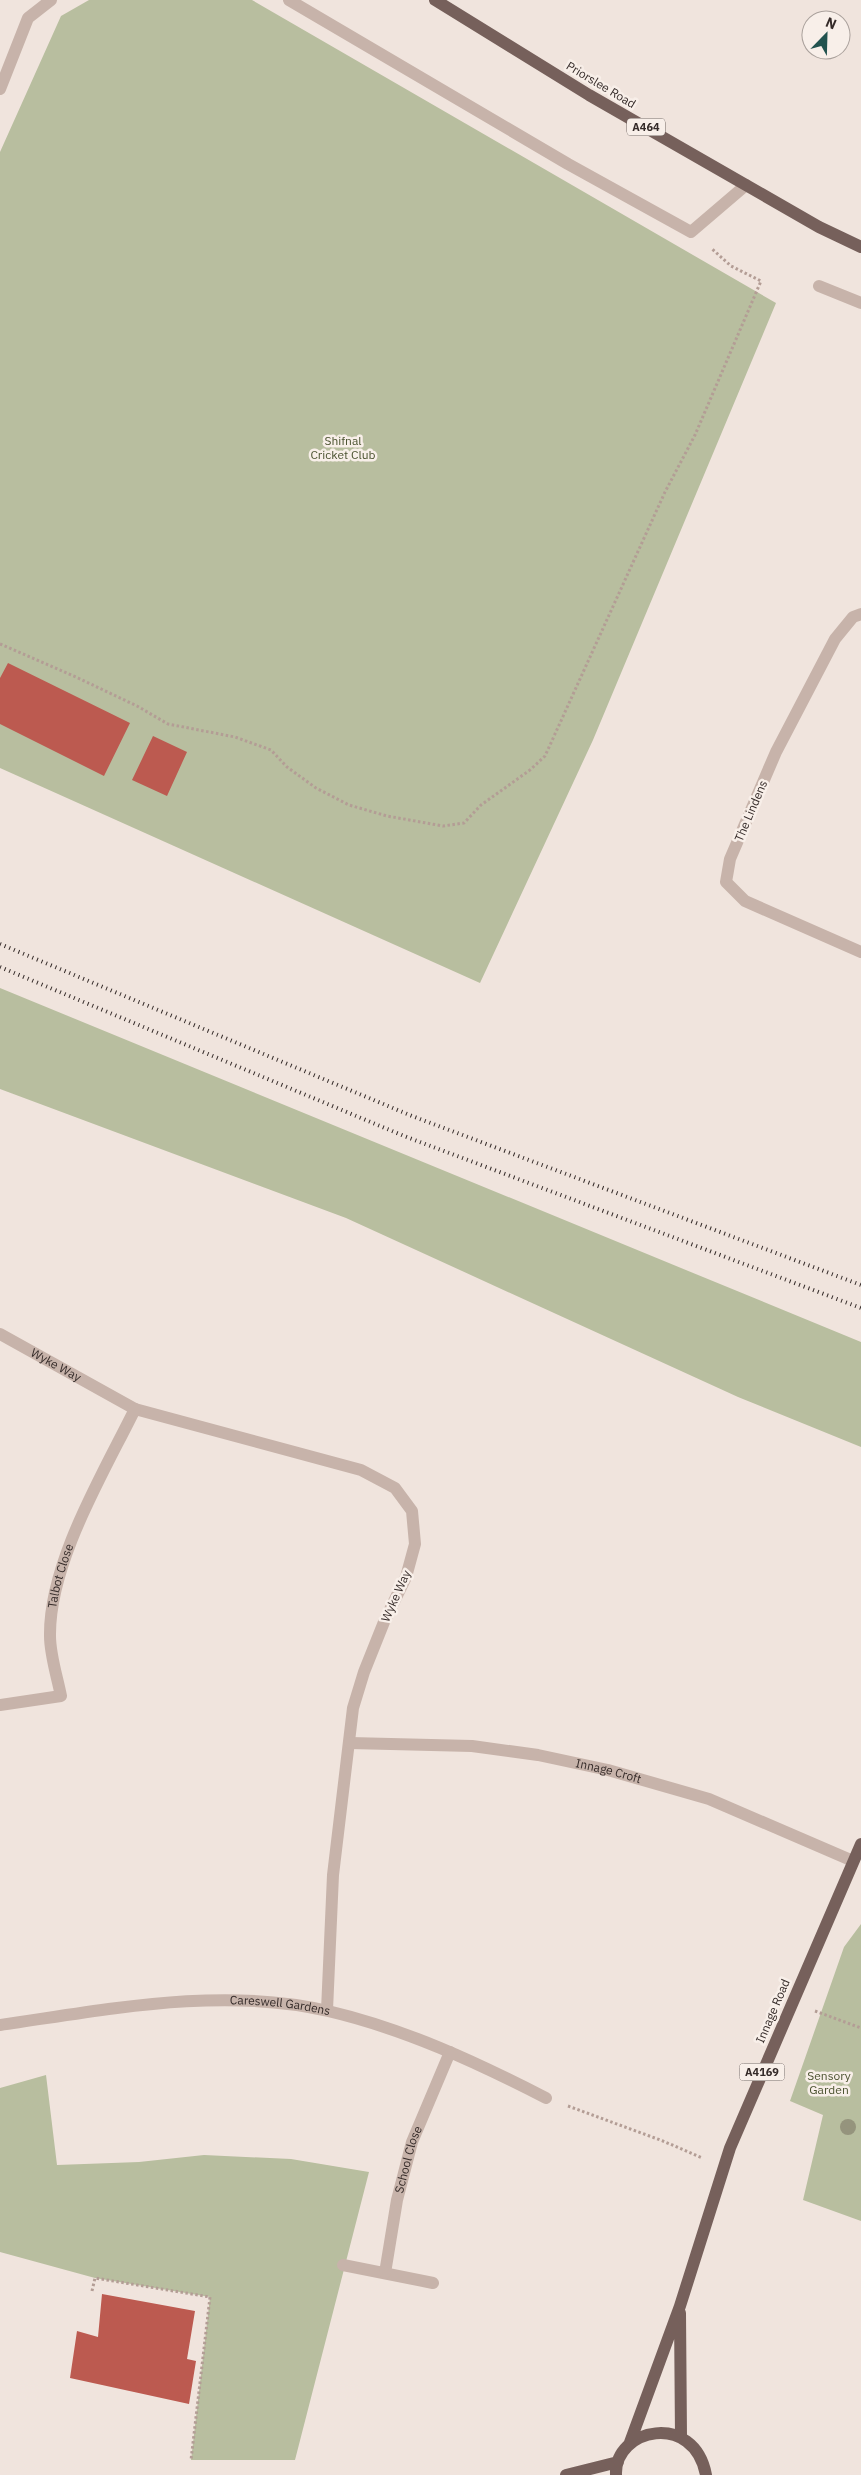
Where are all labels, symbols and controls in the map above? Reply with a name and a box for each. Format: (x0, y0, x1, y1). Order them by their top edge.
north arrow (801, 10, 851, 60)
text: N (823, 13, 839, 33)
street label: Priorslee Road (564, 58, 639, 111)
road number: A464 (627, 118, 665, 136)
park label: Shifnal Cricket Club (310, 433, 376, 462)
street label: The Lindens (731, 778, 770, 844)
street label: Wyke Way (28, 1345, 84, 1385)
street label: Talbot Close (44, 1541, 77, 1609)
street label: Wyke Way (377, 1568, 414, 1624)
street label: Innage Croft (574, 1755, 643, 1786)
street label: Innage Road (752, 1977, 793, 2045)
street label: Careswell Gardens (230, 1992, 332, 2018)
road number: A4169 (740, 2064, 784, 2080)
park label: Sensory Garden (807, 2068, 851, 2097)
street label: School Close (391, 2123, 425, 2195)

